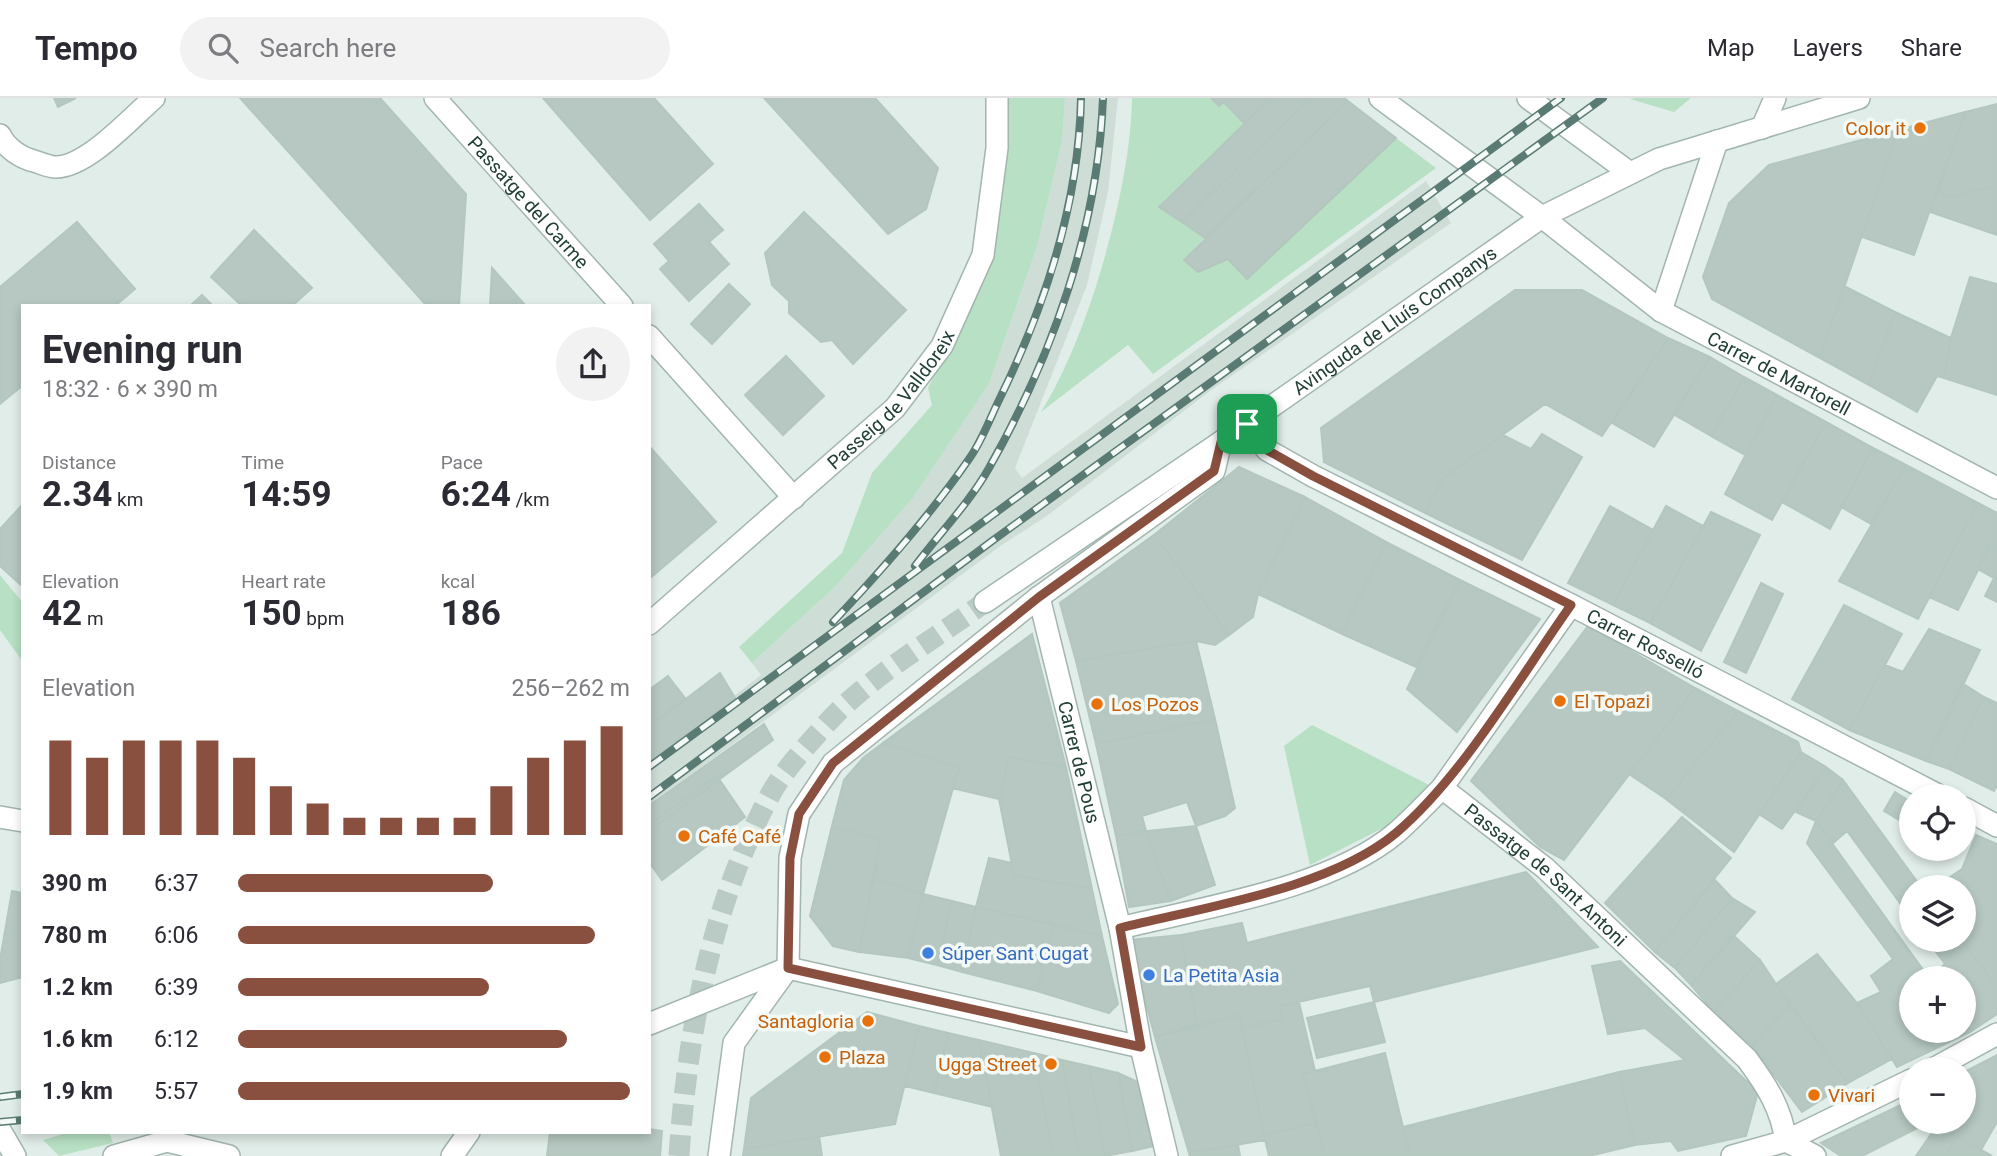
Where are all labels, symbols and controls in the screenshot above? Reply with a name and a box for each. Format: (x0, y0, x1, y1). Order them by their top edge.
search box (180, 17, 670, 80)
text: Tempo (35, 29, 138, 68)
icon: search (204, 29, 242, 67)
text: Search here (260, 33, 396, 63)
text: Map (1707, 34, 1755, 62)
text: Layers (1793, 34, 1863, 62)
text: Share (1901, 34, 1962, 62)
place label: Color it (1845, 117, 1906, 140)
marker: Color it (1912, 120, 1928, 136)
street label: Passatge del Carme (463, 132, 594, 273)
street label: Avinguda de Lluís Companys (1288, 241, 1501, 400)
street label: Passeig de Valldoreix (823, 326, 960, 474)
street label: Carrer de Martorell (1703, 326, 1854, 421)
button: share (556, 327, 630, 401)
text: Evening run (42, 328, 243, 372)
text: 18:32 · 6 × 390 m (42, 376, 218, 403)
pin (1217, 394, 1277, 454)
icon: arrive (1228, 405, 1266, 443)
text: Distance (42, 451, 116, 474)
text: Time (241, 451, 284, 474)
text: Pace (441, 451, 483, 474)
text: 2.34 (42, 474, 112, 515)
text: 14:59 (241, 474, 332, 515)
text: 6:24 (441, 474, 511, 515)
text: km (112, 488, 143, 511)
text: /km (511, 488, 550, 511)
text: Elevation (42, 570, 119, 593)
text: Heart rate (241, 570, 326, 593)
text: kcal (441, 570, 475, 593)
text: 42 (42, 593, 82, 634)
text: 150 (241, 593, 302, 634)
text: 186 (441, 593, 501, 634)
street label: Carrer Rosselló (1583, 604, 1708, 684)
text: m (82, 607, 104, 630)
text: bpm (302, 607, 344, 630)
text: Elevation (42, 675, 135, 702)
text: 256–262 m (511, 675, 630, 702)
place label: El Topazi (1574, 690, 1650, 713)
place label: Los Pozos (1111, 693, 1199, 716)
marker: El Topazi (1552, 693, 1568, 709)
marker: Los Pozos (1089, 696, 1105, 712)
street label: Carrer de Pous (1053, 699, 1105, 826)
map controls (1899, 784, 1976, 1134)
button: locate (1899, 784, 1976, 861)
street label: Passatge de Sant Antoni (1460, 799, 1631, 951)
place label: Café Café (698, 825, 781, 848)
marker: Café Café (676, 828, 692, 844)
text: 390 m (42, 870, 107, 897)
text: 6:37 (154, 870, 198, 897)
button: layers (1899, 875, 1976, 952)
text: 780 m (42, 922, 107, 949)
text: 6:06 (154, 922, 198, 949)
place label: Súper Sant Cugat (942, 942, 1089, 965)
marker: Súper Sant Cugat (920, 945, 936, 961)
place label: La Petita Asia (1163, 964, 1279, 987)
button: + (1899, 966, 1976, 1043)
marker: La Petita Asia (1141, 967, 1157, 983)
text: 1.2 km (42, 974, 113, 1001)
text: 6:39 (154, 974, 198, 1001)
place label: Santagloria (758, 1010, 854, 1033)
marker: Santagloria (860, 1013, 876, 1029)
text: 1.6 km (42, 1026, 113, 1053)
text: 6:12 (154, 1026, 198, 1053)
place label: Plaza (839, 1046, 886, 1069)
marker: Plaza (817, 1049, 833, 1065)
place label: Ugga Street (938, 1053, 1037, 1076)
marker: Ugga Street (1043, 1056, 1059, 1072)
button: − (1899, 1057, 1976, 1134)
text: 1.9 km (42, 1078, 113, 1105)
text: 5:57 (154, 1078, 198, 1105)
place label: Vivari (1828, 1084, 1875, 1107)
marker: Vivari (1806, 1087, 1822, 1103)

